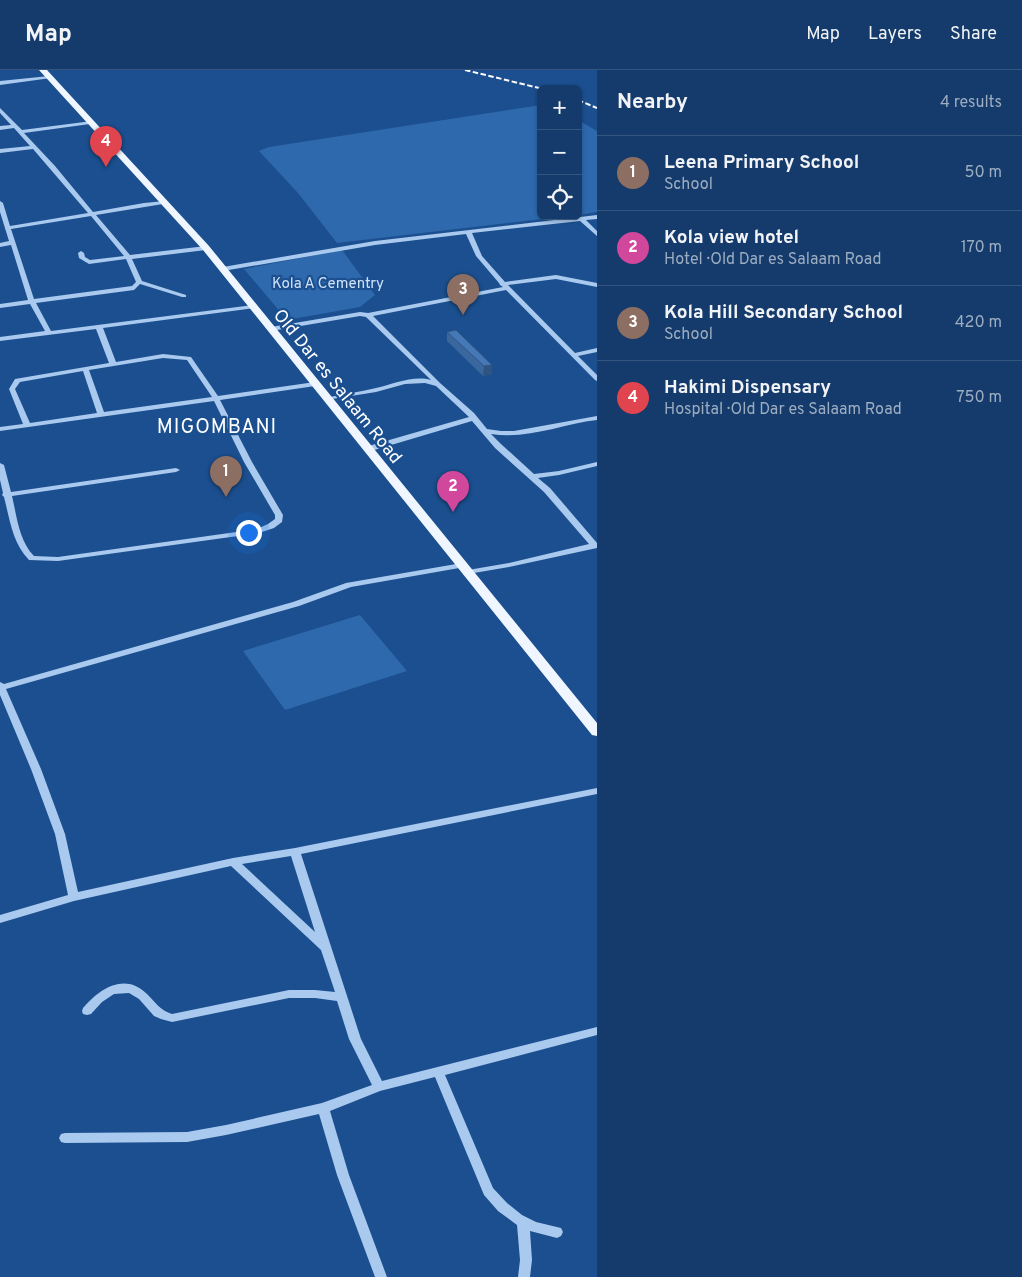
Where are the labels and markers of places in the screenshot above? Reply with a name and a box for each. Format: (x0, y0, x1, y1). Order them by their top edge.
pin: 4 (90, 126, 122, 167)
pin: 3 (447, 274, 479, 315)
pin: 1 (210, 456, 242, 497)
pin: 2 (437, 471, 469, 512)

